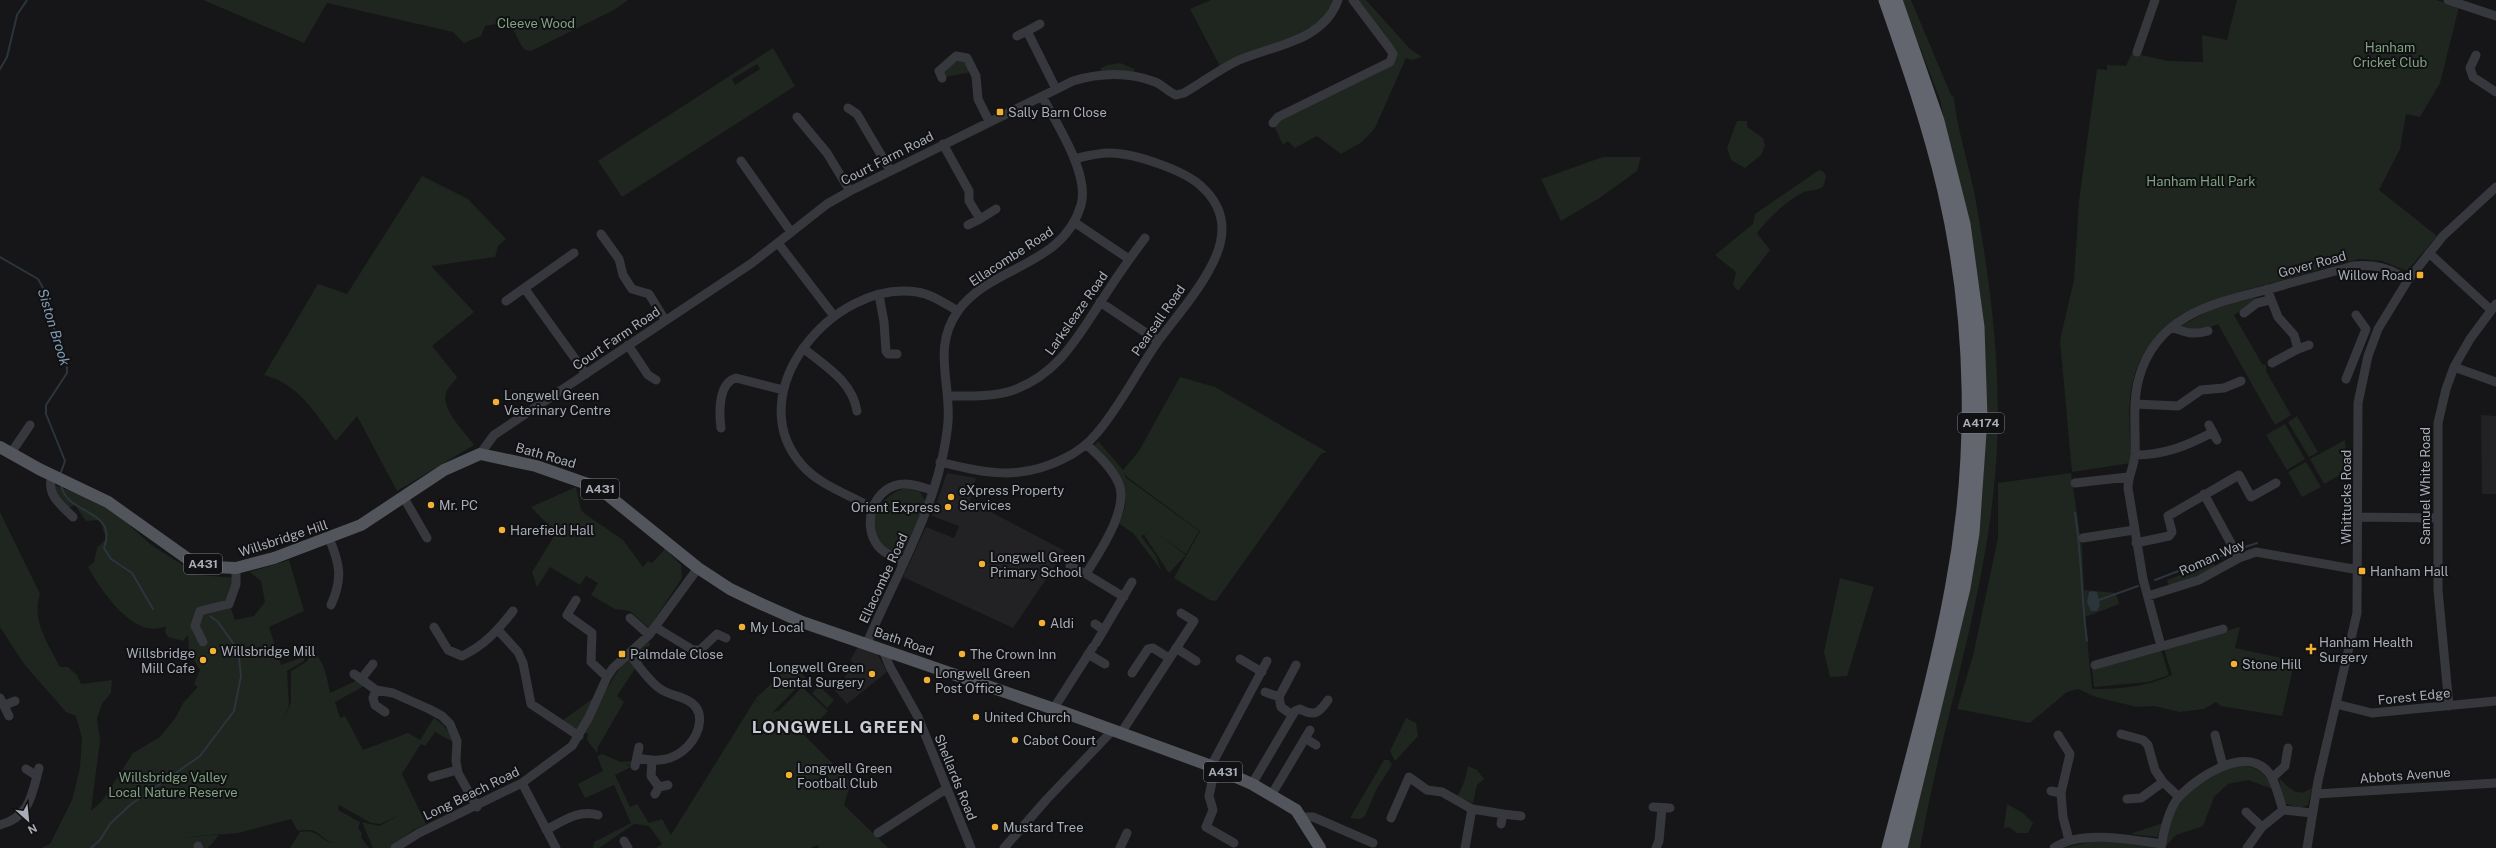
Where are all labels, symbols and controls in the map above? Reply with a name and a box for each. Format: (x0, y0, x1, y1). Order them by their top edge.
park label: Cleeve Wood (497, 16, 575, 31)
park label: Hanham Cricket Club (2353, 40, 2428, 70)
place label: Sally Barn Close (1008, 105, 1107, 120)
marker: Sally Barn Close (995, 107, 1005, 117)
street label: Court Farm Road (838, 129, 936, 188)
park label: Hanham Hall Park (2146, 174, 2256, 189)
street label: Ellacombe Road (966, 224, 1056, 289)
street label: Gover Road (2277, 248, 2348, 281)
place label: Willow Road (2338, 268, 2412, 283)
street label: Larksleaze Road (1042, 269, 1111, 358)
marker: Willow Road (2415, 270, 2425, 280)
street label: Pearsall Road (1128, 282, 1188, 359)
water label: Siston Brook (35, 286, 73, 368)
street label: Court Farm Road (570, 304, 663, 373)
place label: Longwell Green Veterinary Centre (504, 388, 611, 418)
marker: Longwell Green Veterinary Centre (491, 397, 501, 407)
road number: A4174 (1958, 413, 2004, 433)
street label: Samuel White Road (2418, 427, 2433, 545)
street label: Bath Road (514, 440, 578, 471)
street label: Whittucks Road (2339, 450, 2354, 544)
road number: A431 (581, 479, 619, 499)
place label: eXpress Property Services (959, 483, 1064, 513)
marker: eXpress Property Services (946, 492, 956, 502)
place label: Mr. PC (439, 498, 478, 513)
marker: Mr. PC (426, 500, 436, 510)
place label: Orient Express (851, 500, 940, 515)
marker: Orient Express (943, 502, 953, 512)
street label: Willsbridge Hill (237, 517, 330, 560)
place label: Harefield Hall (510, 523, 594, 538)
marker: Harefield Hall (497, 525, 507, 535)
street label: Ellacombe Road (856, 531, 911, 625)
street label: Roman Way (2177, 536, 2247, 579)
place label: Longwell Green Primary School (990, 550, 1085, 580)
road number: A431 (184, 554, 222, 574)
marker: Longwell Green Primary School (977, 559, 987, 569)
place label: Hanham Hall (2370, 564, 2449, 579)
marker: Hanham Hall (2357, 566, 2367, 576)
place label: Aldi (1050, 616, 1074, 631)
marker: Aldi (1037, 618, 1047, 628)
place label: My Local (750, 620, 804, 635)
marker: My Local (737, 622, 747, 632)
street label: Bath Road (872, 624, 936, 659)
place label: Hanham Health Surgery (2319, 635, 2413, 665)
place label: Willsbridge Mill (221, 644, 315, 659)
marker: Hanham Health Surgery (2306, 644, 2316, 654)
place label: Willsbridge Mill Cafe (126, 646, 195, 676)
marker: Willsbridge Mill (208, 646, 218, 656)
place label: Palmdale Close (630, 647, 723, 662)
place label: The Crown Inn (970, 647, 1056, 662)
marker: Palmdale Close (617, 649, 627, 659)
marker: The Crown Inn (957, 649, 967, 659)
marker: Willsbridge Mill Cafe (198, 655, 208, 665)
place label: Stone Hill (2242, 657, 2302, 672)
marker: Stone Hill (2229, 659, 2239, 669)
place label: Longwell Green Dental Surgery (769, 660, 864, 690)
place label: Longwell Green Post Office (935, 666, 1030, 696)
marker: Longwell Green Dental Surgery (867, 669, 877, 679)
marker: Longwell Green Post Office (922, 675, 932, 685)
street label: Forest Edge (2377, 685, 2451, 708)
place label: United Church (984, 710, 1071, 725)
marker: United Church (971, 712, 981, 722)
district label: LONGWELL GREEN (752, 717, 924, 737)
street label: Shellards Road (931, 732, 980, 822)
place label: Cabot Court (1023, 733, 1096, 748)
marker: Cabot Court (1010, 735, 1020, 745)
place label: Longwell Green Football Club (797, 761, 892, 791)
road number: A431 (1204, 762, 1242, 782)
street label: Long Beach Road (421, 764, 522, 823)
street label: Abbots Avenue (2359, 765, 2451, 786)
park label: Willsbridge Valley Local Nature Reserve (108, 770, 238, 800)
marker: Longwell Green Football Club (784, 770, 794, 780)
north arrow (8, 800, 48, 840)
place label: Mustard Tree (1003, 820, 1084, 835)
text: N (26, 822, 39, 836)
marker: Mustard Tree (990, 822, 1000, 832)

